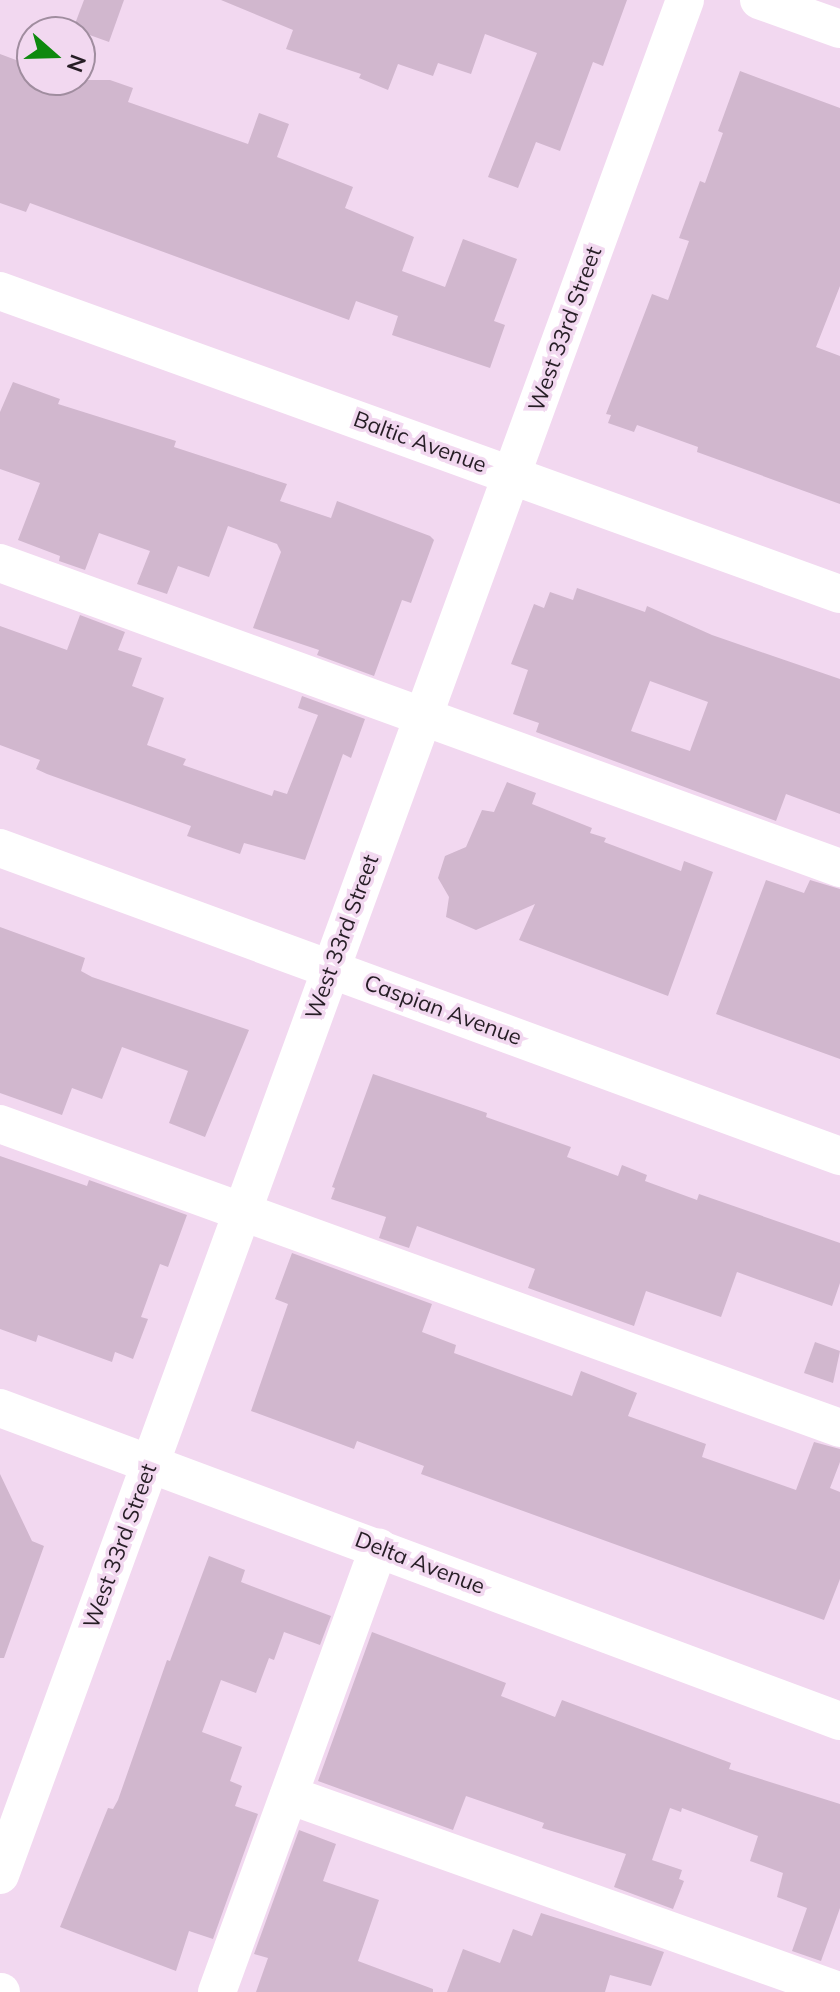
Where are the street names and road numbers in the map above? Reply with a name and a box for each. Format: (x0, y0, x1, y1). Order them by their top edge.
street label: West 33rd Street (523, 243, 607, 415)
street label: Baltic Avenue (350, 406, 490, 478)
street label: West 33rd Street (300, 851, 384, 1023)
street label: Caspian Avenue (361, 969, 525, 1051)
street label: West 33rd Street (78, 1460, 162, 1632)
street label: Delta Avenue (351, 1526, 489, 1600)

